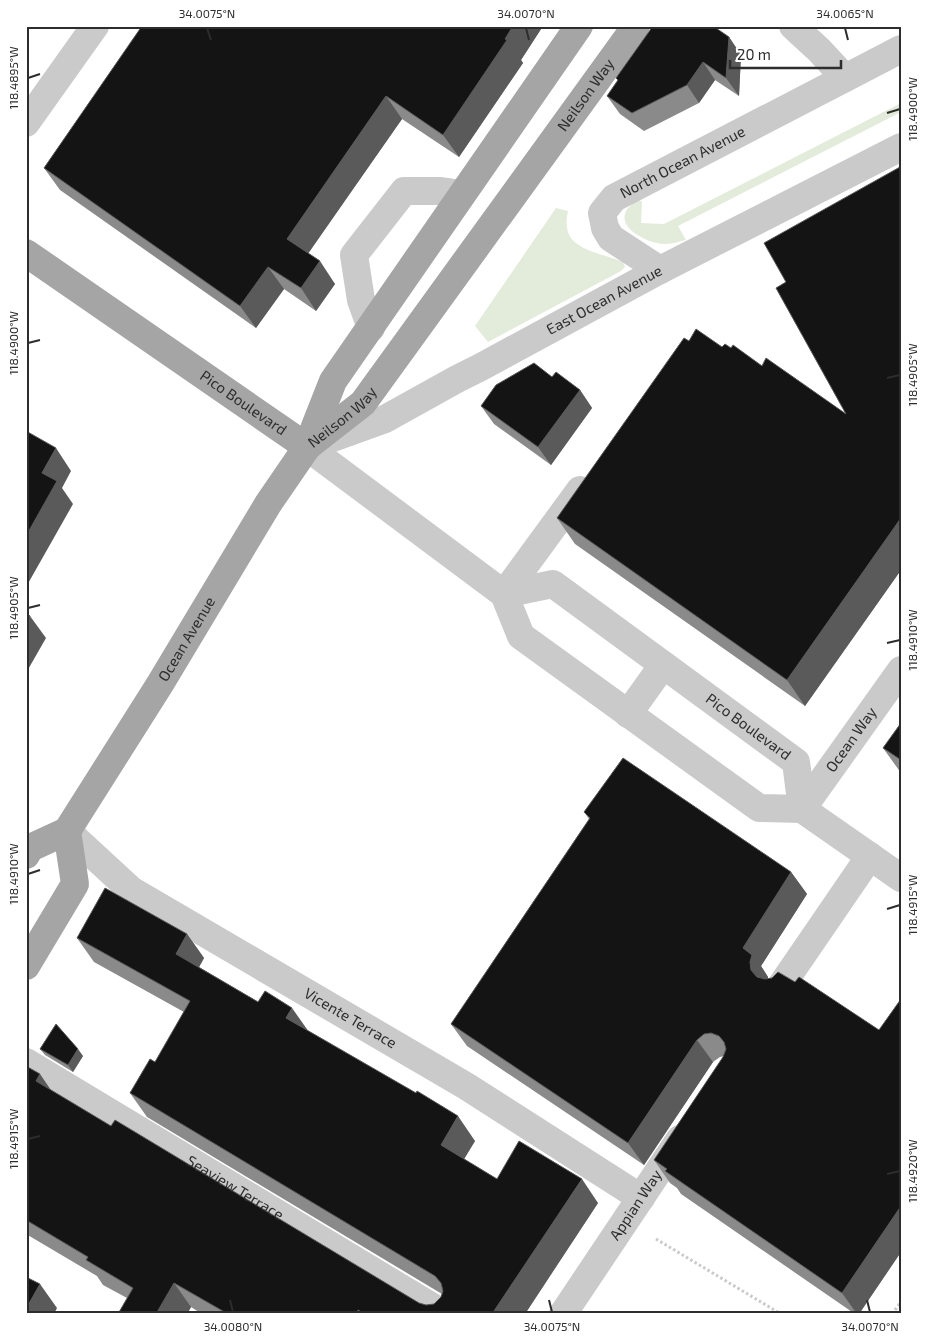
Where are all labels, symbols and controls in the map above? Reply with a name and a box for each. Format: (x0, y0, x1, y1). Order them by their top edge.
text: 34.0075°N (179, 6, 235, 20)
text: 34.0070°N (497, 6, 555, 20)
text: 34.0065°N (816, 6, 874, 20)
scale bar (730, 38, 841, 70)
text: 20 m (737, 45, 771, 63)
text: 118.4895°W (6, 46, 20, 110)
street label: Neilson Way (553, 55, 617, 134)
text: 118.4900°W (905, 77, 919, 141)
street label: North Ocean Avenue (617, 122, 748, 201)
street label: East Ocean Avenue (543, 261, 665, 338)
text: 118.4900°W (6, 311, 20, 375)
text: 118.4905°W (905, 343, 919, 407)
street label: Pico Boulevard (197, 366, 291, 438)
street label: Neilson Way (304, 383, 380, 451)
text: 118.4905°W (6, 576, 20, 640)
street label: Ocean Avenue (154, 593, 218, 684)
text: 118.4910°W (905, 609, 919, 671)
street label: Pico Boulevard (703, 689, 795, 763)
street label: Ocean Way (821, 703, 880, 775)
text: 118.4910°W (6, 843, 20, 905)
text: 118.4915°W (905, 875, 919, 935)
street label: Vicente Terrace (301, 983, 400, 1051)
text: 118.4915°W (6, 1109, 20, 1169)
text: 118.4920°W (905, 1139, 919, 1203)
street label: Seaview Terrace (184, 1151, 287, 1223)
street label: Appian Way (605, 1166, 665, 1243)
text: 34.0080°N (204, 1319, 262, 1333)
text: 34.0075°N (524, 1319, 580, 1333)
text: 34.0070°N (841, 1319, 899, 1333)

